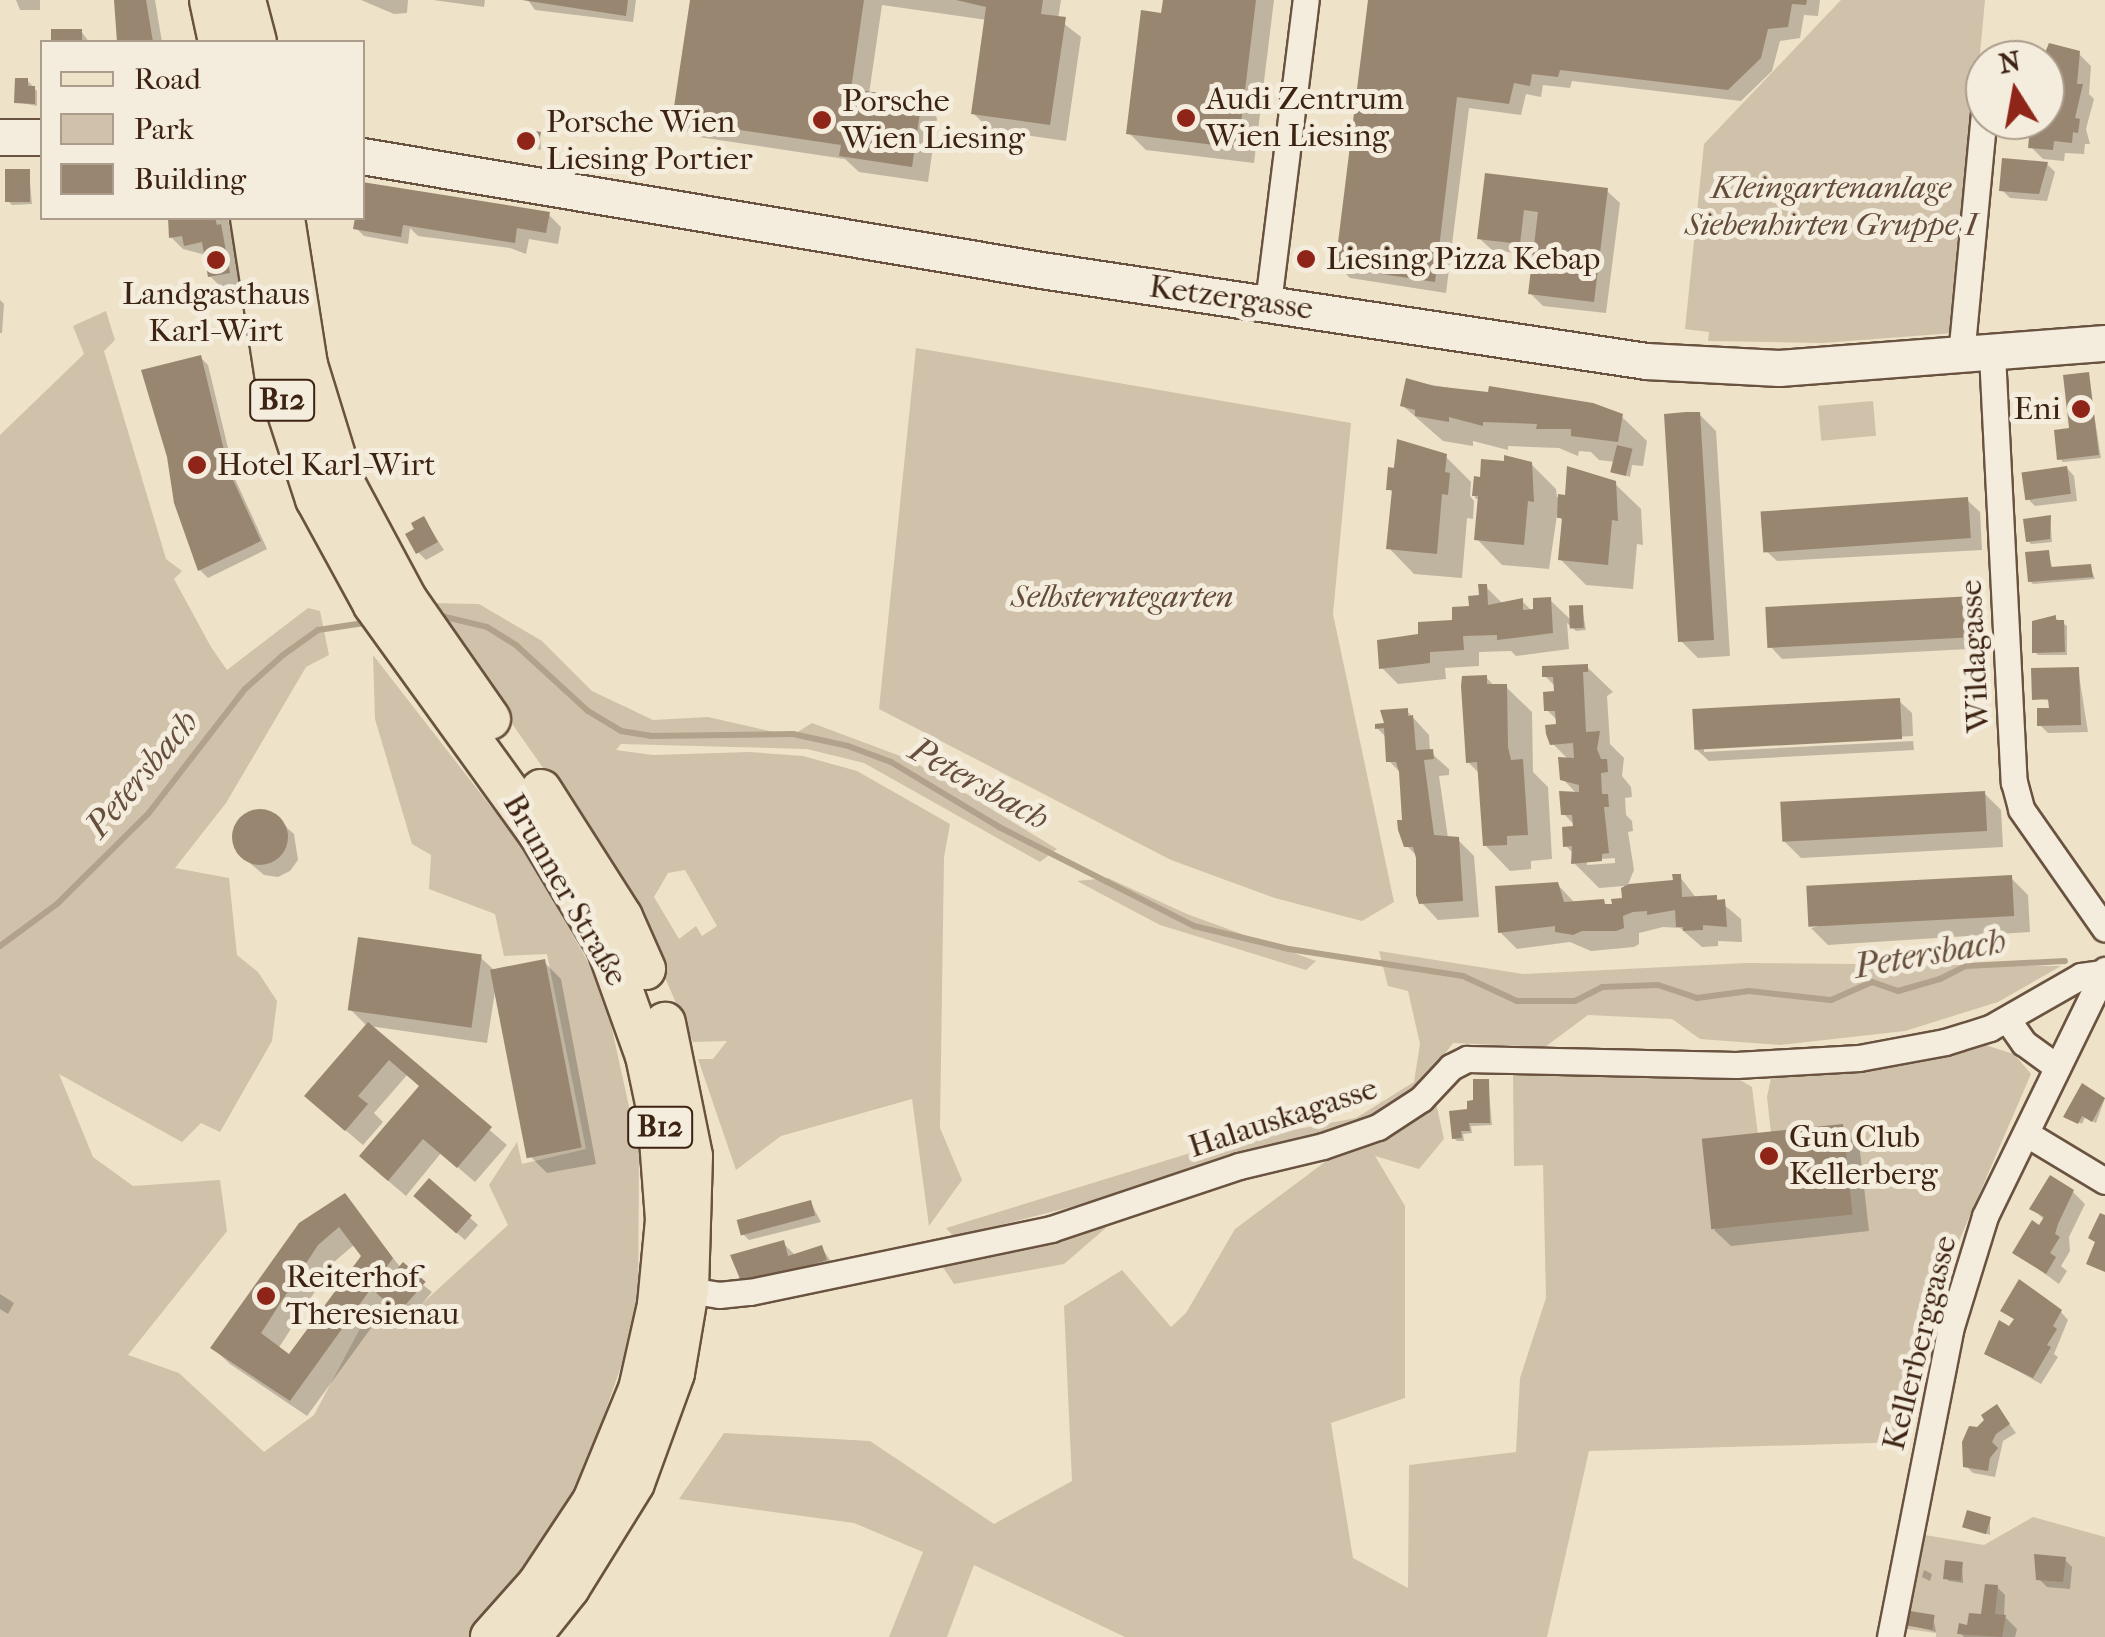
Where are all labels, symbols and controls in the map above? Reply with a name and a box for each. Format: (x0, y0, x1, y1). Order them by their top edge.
legend (40, 40, 365, 220)
north arrow (1965, 40, 2065, 140)
text: N (1996, 44, 2023, 80)
text: Road (134, 62, 201, 97)
place label: Audi Zentrum Wien Liesing (1206, 81, 1404, 156)
place label: Porsche Wien Liesing (842, 83, 1025, 158)
place label: Porsche Wien Liesing Portier (546, 104, 753, 179)
marker: Audi Zentrum Wien Liesing (1175, 107, 1197, 129)
marker: Porsche Wien Liesing (811, 109, 833, 131)
text: Park (134, 112, 194, 147)
marker: Porsche Wien Liesing Portier (515, 130, 537, 152)
text: Building (134, 162, 246, 197)
park label: Kleingartenanlage Siebenhirten Gruppe I (1685, 170, 1977, 245)
place label: Liesing Pizza Kebap (1326, 240, 1600, 278)
marker: Liesing Pizza Kebap (1295, 248, 1317, 270)
marker: Landgasthaus Karl-Wirt (205, 249, 227, 271)
street label: Ketzergasse (1147, 268, 1315, 328)
place label: Landgasthaus Karl-Wirt (122, 276, 310, 351)
road number: B12 (247, 375, 317, 425)
place label: Eni (2013, 390, 2061, 428)
marker: Eni (2070, 398, 2092, 420)
place label: Hotel Karl-Wirt (217, 446, 436, 484)
marker: Hotel Karl-Wirt (186, 454, 208, 476)
park label: Selbsterntegarten (1011, 578, 1233, 616)
street label: Wildagasse (1952, 579, 1998, 733)
water label: Petersbach (77, 702, 207, 846)
water label: Petersbach (902, 728, 1056, 840)
street label: Brunner Straße (494, 787, 636, 993)
water label: Petersbach (1851, 920, 2009, 988)
street label: Halauskagasse (1184, 1069, 1382, 1167)
road number: B12 (625, 1102, 695, 1152)
place label: Gun Club Kellerberg (1789, 1119, 1938, 1194)
marker: Gun Club Kellerberg (1758, 1145, 1780, 1167)
street label: Kellerberggasse (1875, 1232, 1965, 1454)
place label: Reiterhof Theresienau (286, 1259, 459, 1334)
marker: Reiterhof Theresienau (255, 1285, 277, 1307)

